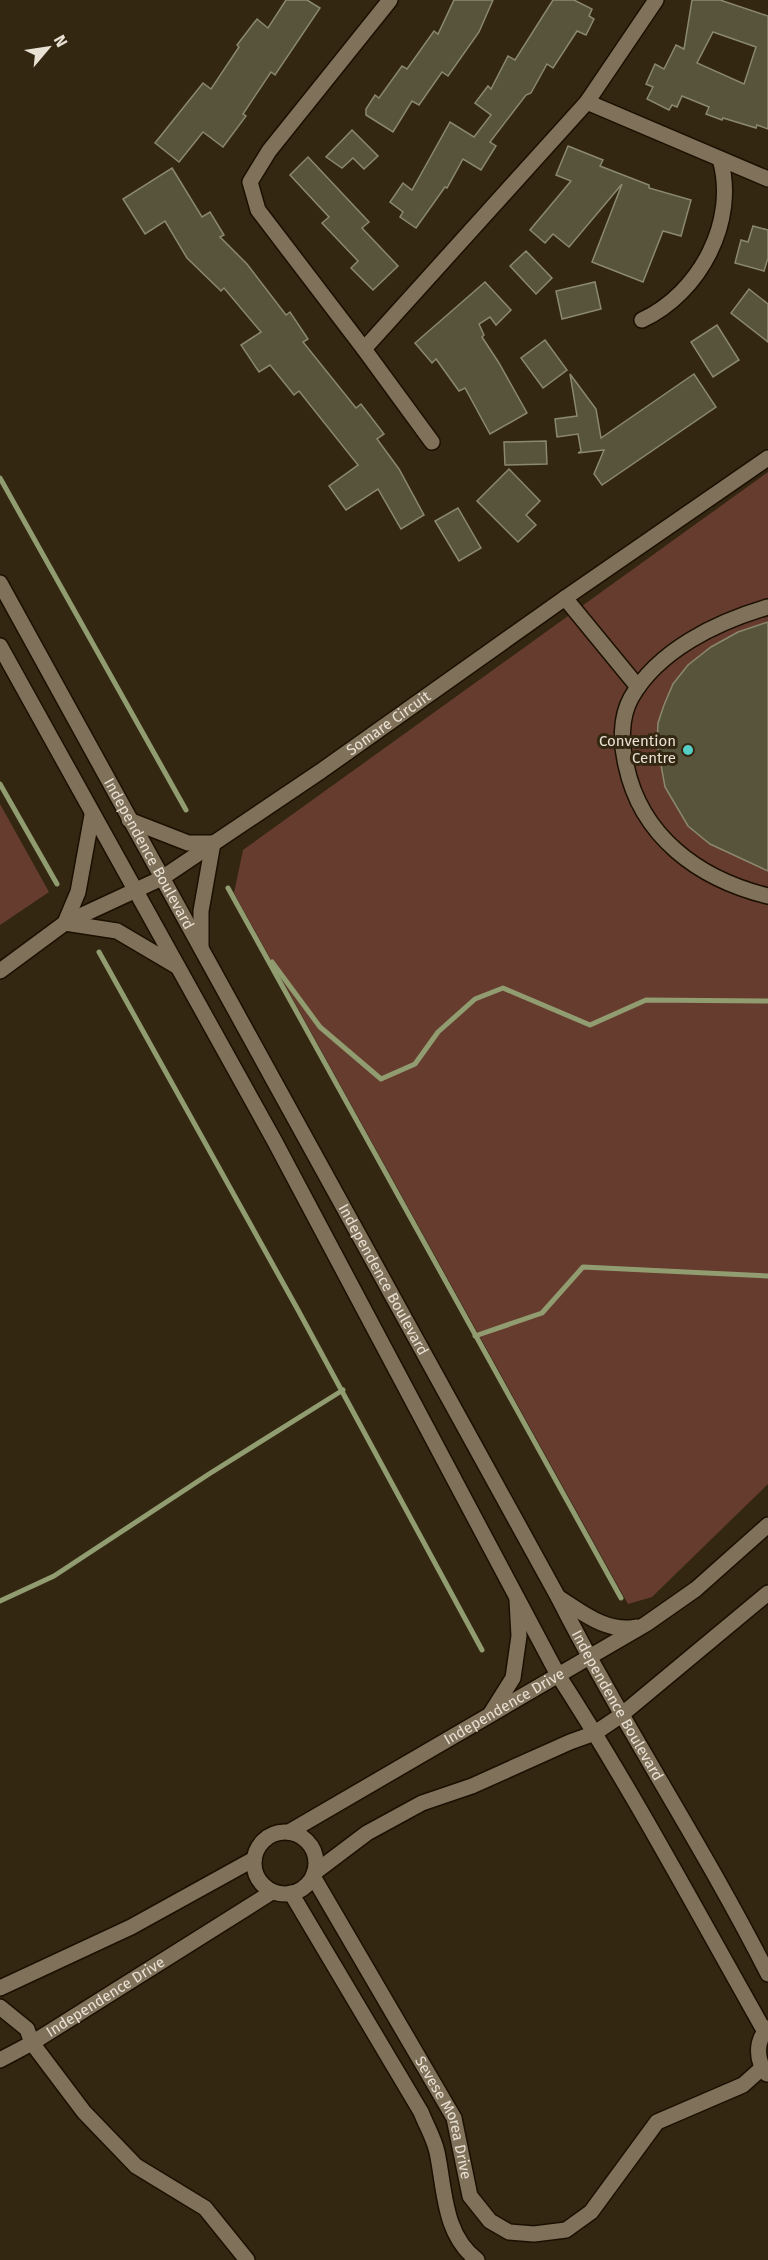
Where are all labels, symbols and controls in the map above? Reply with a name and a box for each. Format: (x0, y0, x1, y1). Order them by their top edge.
north arrow (18, 18, 78, 78)
text: N (50, 32, 72, 50)
street label: Somare Circuit (343, 687, 434, 759)
place label: Convention Centre (599, 732, 676, 767)
marker: Convention Centre (681, 743, 695, 757)
street label: Independence Boulevard (100, 775, 198, 933)
street label: Independence Boulevard (334, 1201, 432, 1358)
street label: Independence Boulevard (568, 1627, 667, 1784)
street label: Independence Drive (441, 1665, 568, 1749)
street label: Independence Drive (43, 1953, 168, 2041)
street label: Sevese Morea Drive (411, 2053, 475, 2181)

